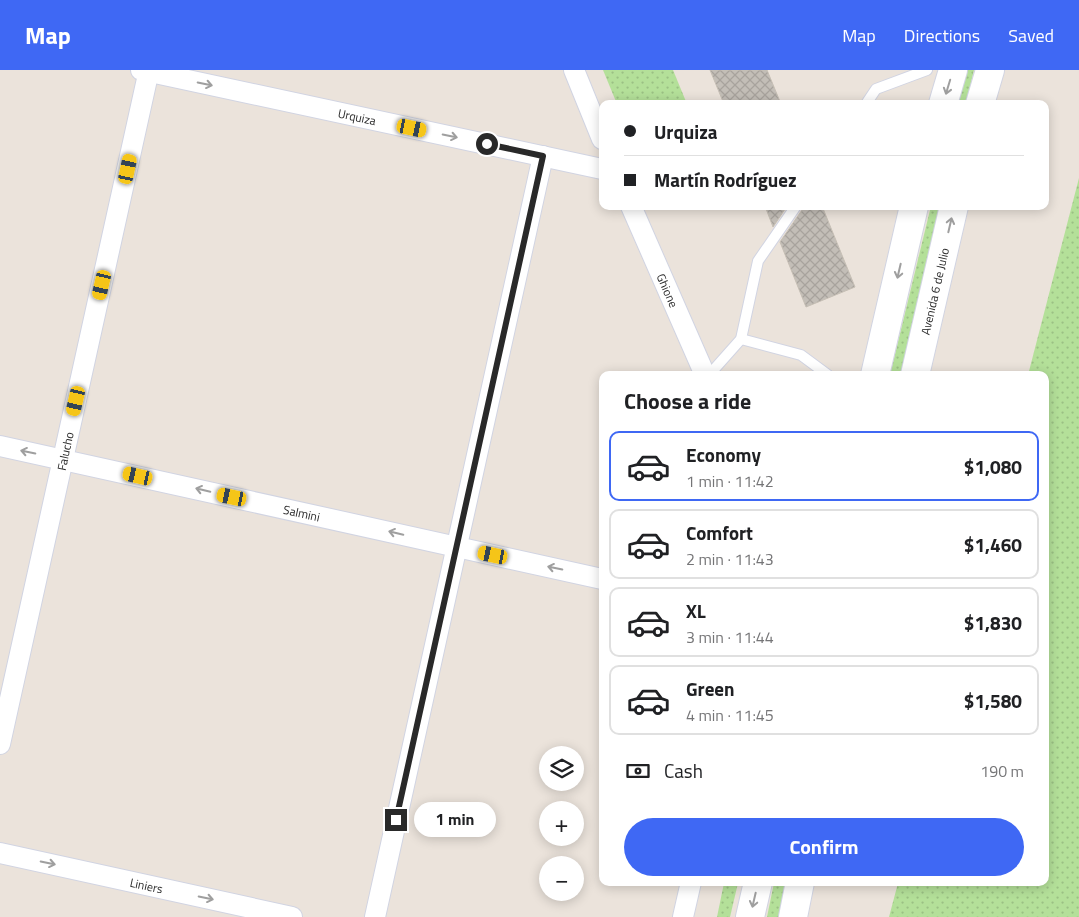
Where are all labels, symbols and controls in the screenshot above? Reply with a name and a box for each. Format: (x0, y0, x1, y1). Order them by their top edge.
text: Map (25, 17, 71, 53)
text: Map (842, 22, 876, 49)
text: Directions (904, 22, 980, 49)
text: Saved (1008, 22, 1054, 49)
one-way arrow (942, 78, 952, 94)
one-way arrow (197, 80, 213, 89)
street label: Urquiza (336, 103, 378, 130)
text: Urquiza (654, 117, 717, 146)
car (395, 118, 428, 138)
one-way arrow (441, 132, 457, 141)
route start (476, 133, 498, 155)
car (117, 153, 138, 185)
text: Martín Rodríguez (654, 165, 797, 194)
one-way arrow (946, 218, 955, 234)
street label: Avenida 6 de Julio (915, 246, 954, 337)
one-way arrow (894, 262, 903, 278)
car (91, 269, 112, 301)
street label: Ghione (652, 270, 684, 310)
text: Choose a ride (624, 384, 751, 418)
car (65, 385, 86, 417)
street label: Falucho (51, 430, 78, 472)
text: Economy (686, 440, 761, 469)
icon: car (626, 444, 671, 489)
one-way arrow (20, 446, 36, 456)
text: $1,080 (964, 452, 1022, 481)
car (121, 465, 154, 487)
text: 1 min · 11:42 (686, 469, 774, 493)
one-way arrow (196, 485, 212, 494)
car (215, 487, 248, 507)
street label: Salmini (282, 499, 322, 526)
text: Comfort (686, 518, 753, 547)
icon: car (626, 522, 671, 567)
one-way arrow (389, 528, 405, 537)
text: $1,460 (964, 530, 1022, 559)
car (476, 545, 509, 565)
text: 2 min · 11:43 (686, 547, 774, 571)
one-way arrow (547, 563, 563, 572)
text: XL (686, 596, 706, 625)
icon: car (626, 600, 671, 645)
text: $1,830 (964, 608, 1022, 637)
text: 3 min · 11:44 (686, 625, 774, 649)
text: Green (686, 674, 735, 703)
icon: car (626, 678, 671, 723)
text: $1,580 (964, 686, 1022, 715)
text: 4 min · 11:45 (686, 703, 774, 727)
map controls (539, 746, 584, 901)
button: layers (539, 746, 584, 791)
text: Cash (664, 756, 703, 785)
icon: cash (624, 757, 652, 785)
text: 190 m (980, 759, 1024, 783)
button: + (539, 801, 584, 846)
callout: 1 min (414, 802, 496, 838)
text: 1 min (436, 807, 474, 831)
route end (385, 809, 407, 831)
button: Confirm (624, 818, 1024, 876)
button: − (539, 856, 584, 901)
one-way arrow (39, 859, 55, 868)
street label: Liniers (128, 872, 165, 898)
one-way arrow (749, 891, 758, 907)
one-way arrow (198, 894, 214, 903)

